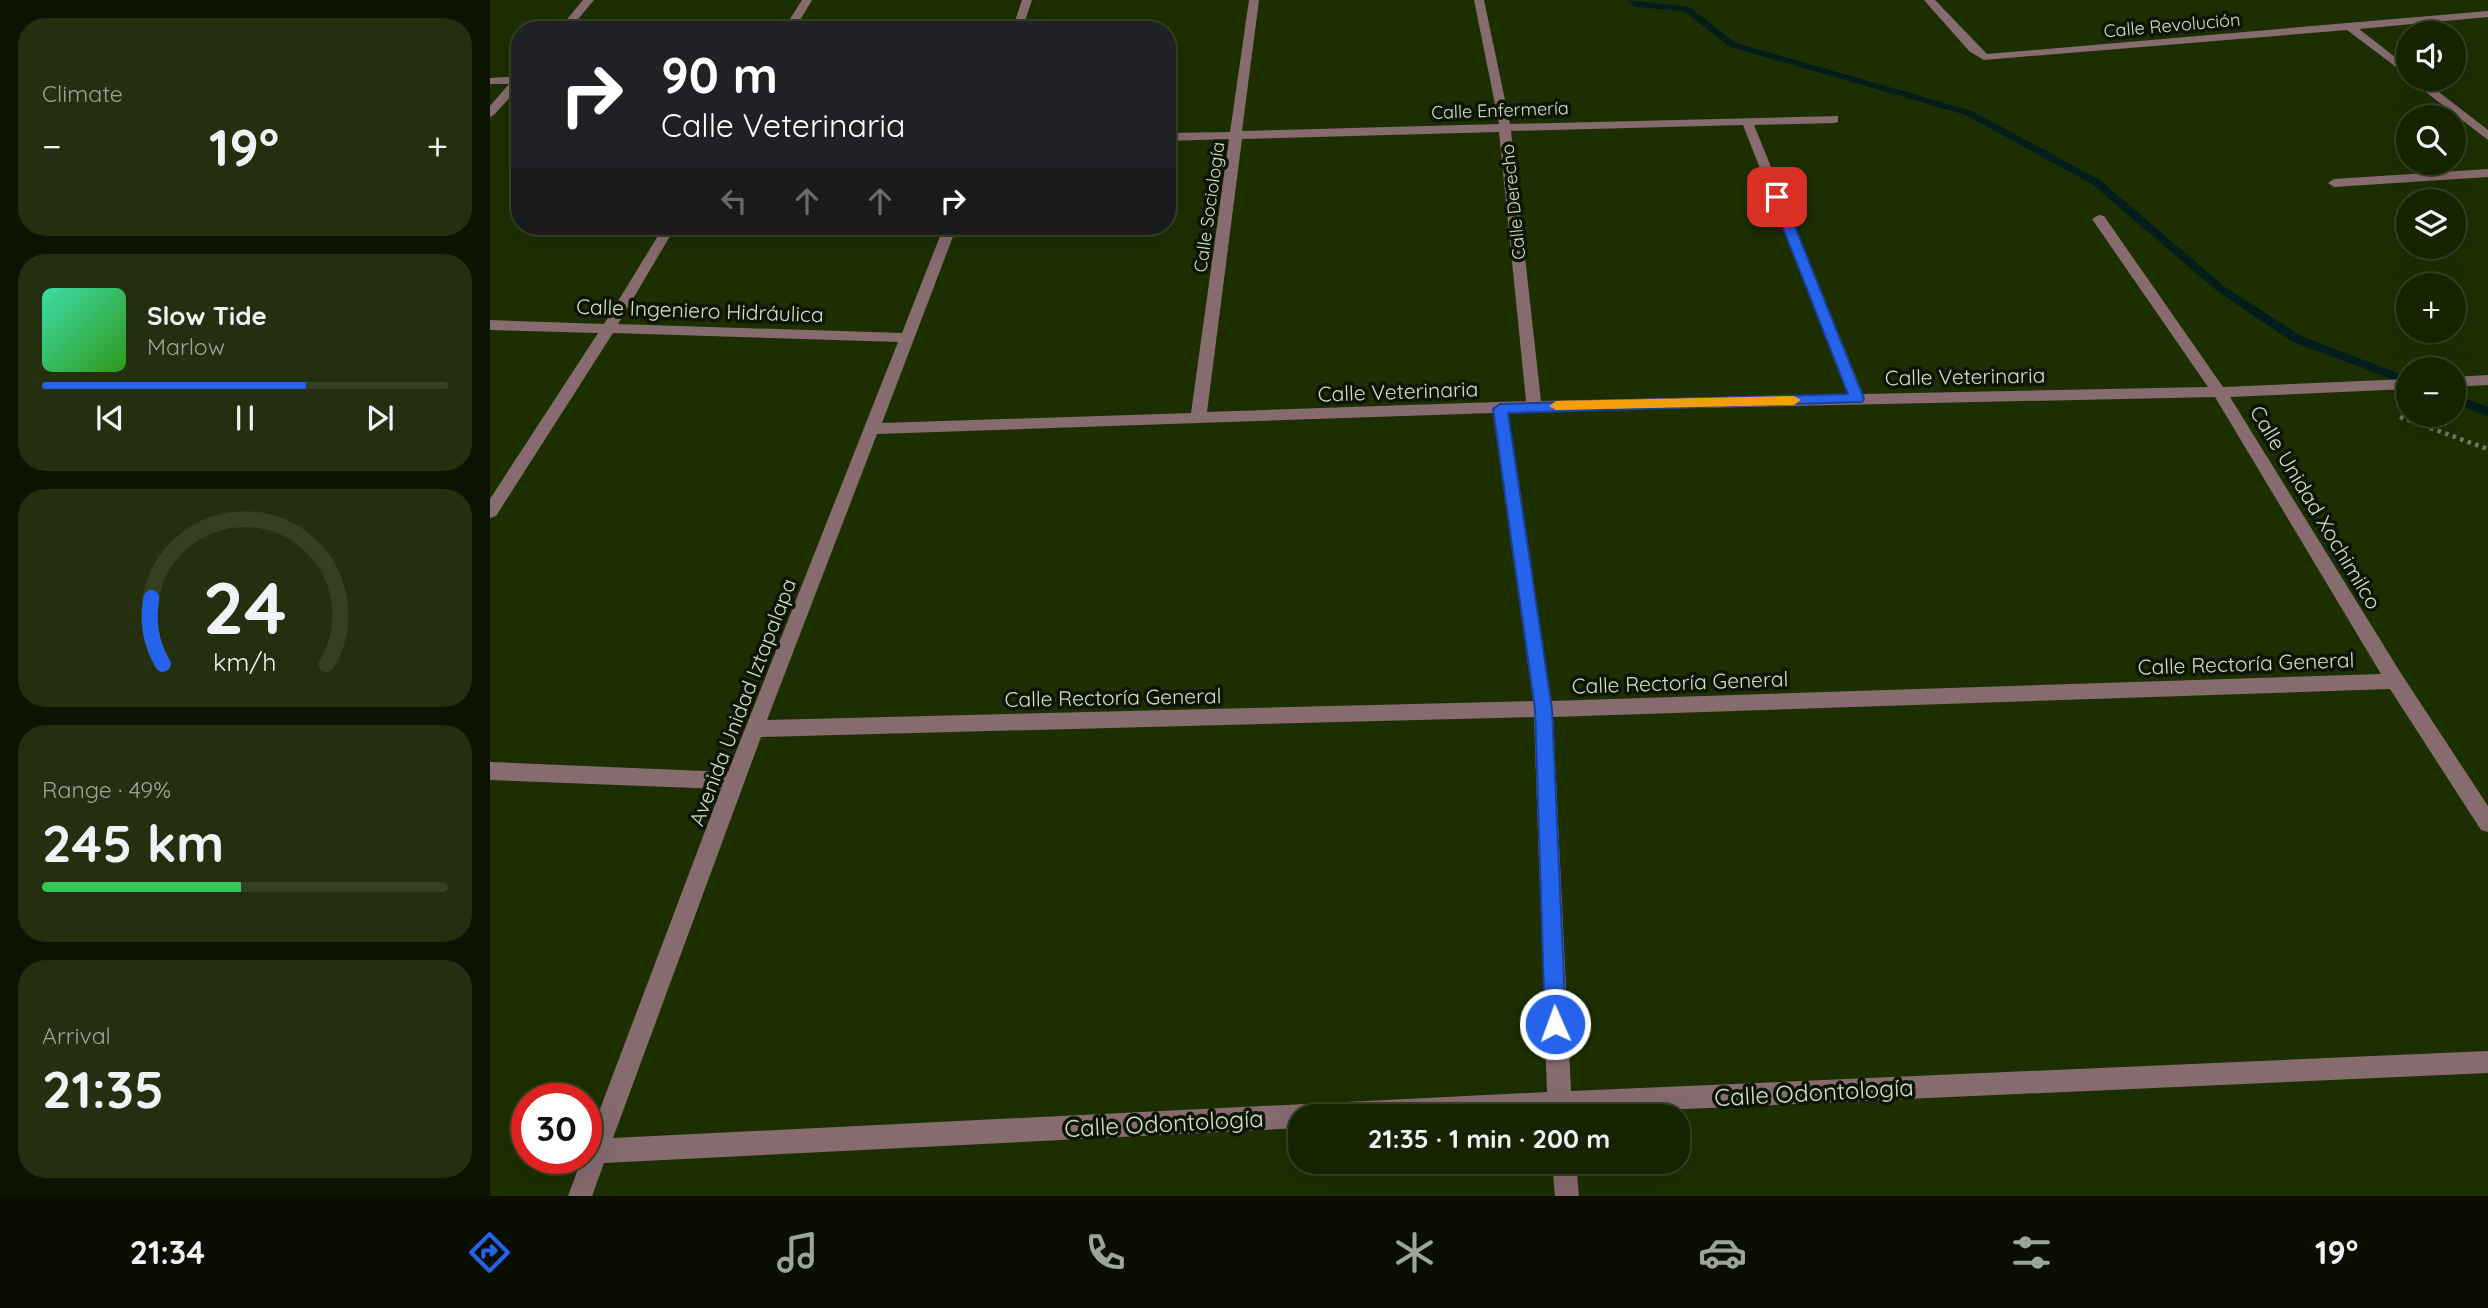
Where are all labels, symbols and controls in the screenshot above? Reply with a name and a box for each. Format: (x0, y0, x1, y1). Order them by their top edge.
street label: Calle Revolución (2103, 8, 2241, 42)
map controls (2396, 21, 2466, 427)
button: sound (2396, 21, 2466, 91)
text: 90 m (661, 44, 778, 105)
icon: right (546, 49, 637, 140)
text: Climate (42, 79, 123, 108)
street label: Calle Enfermería (1431, 96, 1569, 124)
text: Calle Veterinaria (661, 105, 906, 145)
button: search (2396, 105, 2466, 175)
text: 19° (209, 114, 279, 179)
text: − (42, 122, 62, 170)
text: + (427, 122, 448, 170)
street label: Calle Sociología (1188, 140, 1230, 274)
street label: Calle Derecho (1495, 143, 1531, 261)
pin (1747, 167, 1807, 227)
icon: arrive (1758, 178, 1796, 216)
icon: left (715, 182, 753, 220)
icon: ahead (788, 182, 826, 220)
icon: ahead (861, 182, 899, 220)
icon: right (934, 182, 972, 220)
button: layers (2396, 189, 2466, 259)
button: + (2396, 273, 2466, 343)
street label: Calle Ingeniero Hidráulica (576, 293, 824, 327)
text: Slow Tide (147, 299, 267, 332)
text: Marlow (147, 332, 225, 361)
button: − (2396, 357, 2466, 427)
street label: Calle Veterinaria (1885, 362, 2045, 390)
street label: Calle Veterinaria (1317, 375, 1479, 407)
icon: previous (91, 399, 129, 437)
icon: pause (226, 399, 264, 437)
icon: next (361, 399, 399, 437)
street label: Calle Unidad Xochimilco (2245, 400, 2387, 614)
text: 24 (203, 561, 287, 652)
street label: Avenida Unidad Iztapalapa (683, 575, 801, 829)
text: km/h (213, 646, 277, 677)
street label: Calle Rectoría General (2137, 646, 2355, 680)
street label: Calle Rectoría General (1571, 665, 1789, 699)
street label: Calle Rectoría General (1004, 682, 1222, 712)
text: Range · 49% (42, 775, 171, 804)
text: 245 km (42, 810, 224, 875)
position arrow (1518, 987, 1592, 1061)
text: Arrival (42, 1021, 111, 1050)
text: 21:35 (42, 1056, 164, 1121)
street label: Calle Odontología (1714, 1072, 1914, 1112)
speed limit sign: 30 (511, 1083, 602, 1174)
street label: Calle Odontología (1064, 1103, 1264, 1143)
text: 21:35 · 1 min · 200 m (1368, 1122, 1610, 1155)
icon: directions (465, 1228, 514, 1277)
icon: music (773, 1228, 822, 1277)
icon: phone (1081, 1228, 1130, 1277)
icon: climate (1390, 1228, 1439, 1277)
icon: car (1698, 1228, 1747, 1277)
icon: filters (2007, 1228, 2056, 1277)
text: 21:34 (130, 1232, 205, 1272)
text: 19° (2315, 1232, 2358, 1272)

